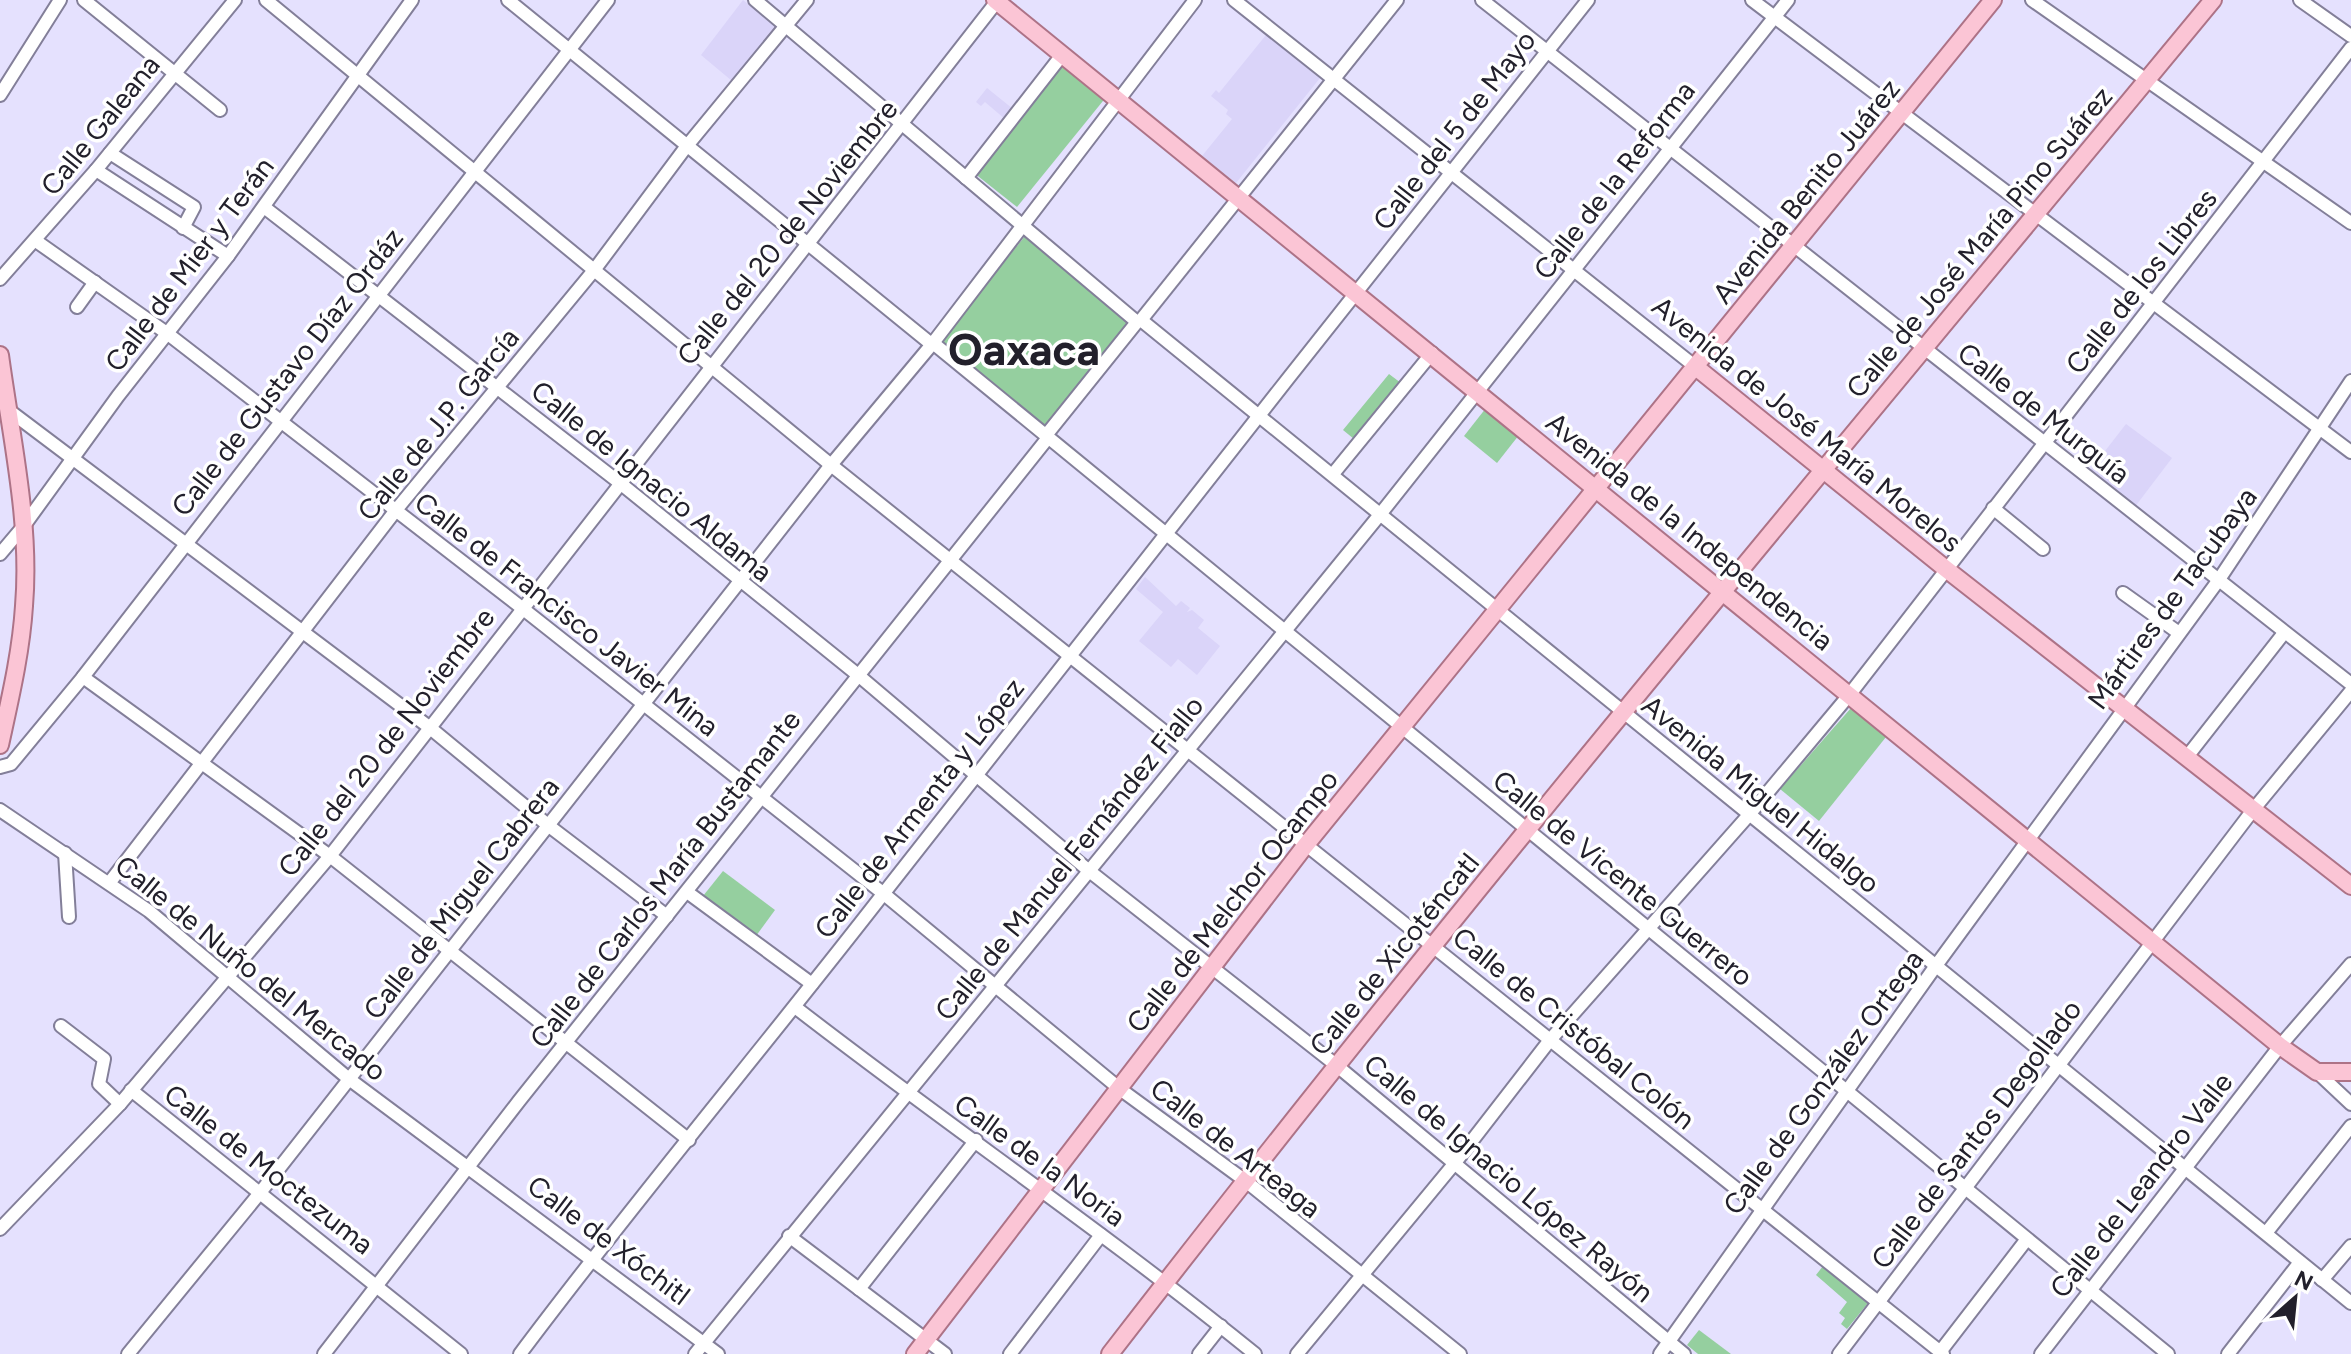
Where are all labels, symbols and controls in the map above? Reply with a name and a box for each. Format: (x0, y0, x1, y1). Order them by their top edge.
street label: Calle del 5 de Mayo (1366, 23, 1542, 237)
street label: Calle Galeana (33, 48, 167, 202)
street label: Avenida Benito Juárez (1705, 72, 1907, 310)
street label: Calle de la Reforma (1526, 74, 1702, 286)
street label: Calle de José María Pino Suárez (1839, 79, 2119, 405)
street label: Calle del 20 de Noviembre (669, 92, 905, 372)
street label: Calle de Mier y Terán (97, 150, 281, 378)
street label: Calle de los Libres (2058, 182, 2224, 380)
street label: Calle de Gustavo Díaz Ordáz (164, 221, 410, 523)
street label: Avenida de José María Morelos (1646, 289, 1968, 559)
street label: Calle de J.P. García (350, 321, 526, 527)
district label: Oaxaca (948, 323, 1100, 376)
street label: Calle de Murguía (1951, 335, 2137, 491)
street label: Calle de Ignacio Aldama (525, 373, 779, 589)
street label: Avenida de la Independencia (1540, 405, 1840, 657)
street label: Mártires de Tacubaya (2080, 481, 2264, 715)
street label: Calle de Francisco Javier Mina (408, 485, 726, 743)
street label: Calle del 20 de Noviembre (270, 601, 502, 883)
street label: Calle de Armenta y López (807, 671, 1031, 945)
street label: Avenida Miguel Hidalgo (1635, 688, 1887, 900)
street label: Calle de Manuel Fernández Fiallo (928, 689, 1210, 1027)
street label: Calle de Carlos María Bustamante (523, 703, 807, 1055)
street label: Calle de Melchor Ocampo (1119, 763, 1345, 1039)
street label: Calle de Vicente Guerrero (1486, 763, 1760, 993)
street label: Calle de Miguel Cabrera (356, 770, 566, 1026)
street label: Calle de Xicoténcatl (1302, 846, 1486, 1062)
street label: Calle de Nuño del Mercado (109, 848, 393, 1088)
street label: Calle de Cristóbal Colón (1446, 920, 1702, 1136)
street label: Calle de González Ortega (1716, 943, 1930, 1221)
street label: Calle de Santos Degollado (1864, 993, 2088, 1275)
street label: Calle de Ignacio López Rayón (1357, 1047, 1661, 1309)
street label: Calle de Leandro Valle (2042, 1066, 2240, 1304)
street label: Calle de Arteaga (1144, 1071, 1328, 1225)
street label: Calle de Moctezuma (158, 1077, 380, 1261)
street label: Calle de la Noria (948, 1087, 1132, 1233)
street label: Calle de Xóchitl (521, 1168, 697, 1312)
north arrow (2255, 1258, 2335, 1338)
text: N (2290, 1265, 2318, 1297)

